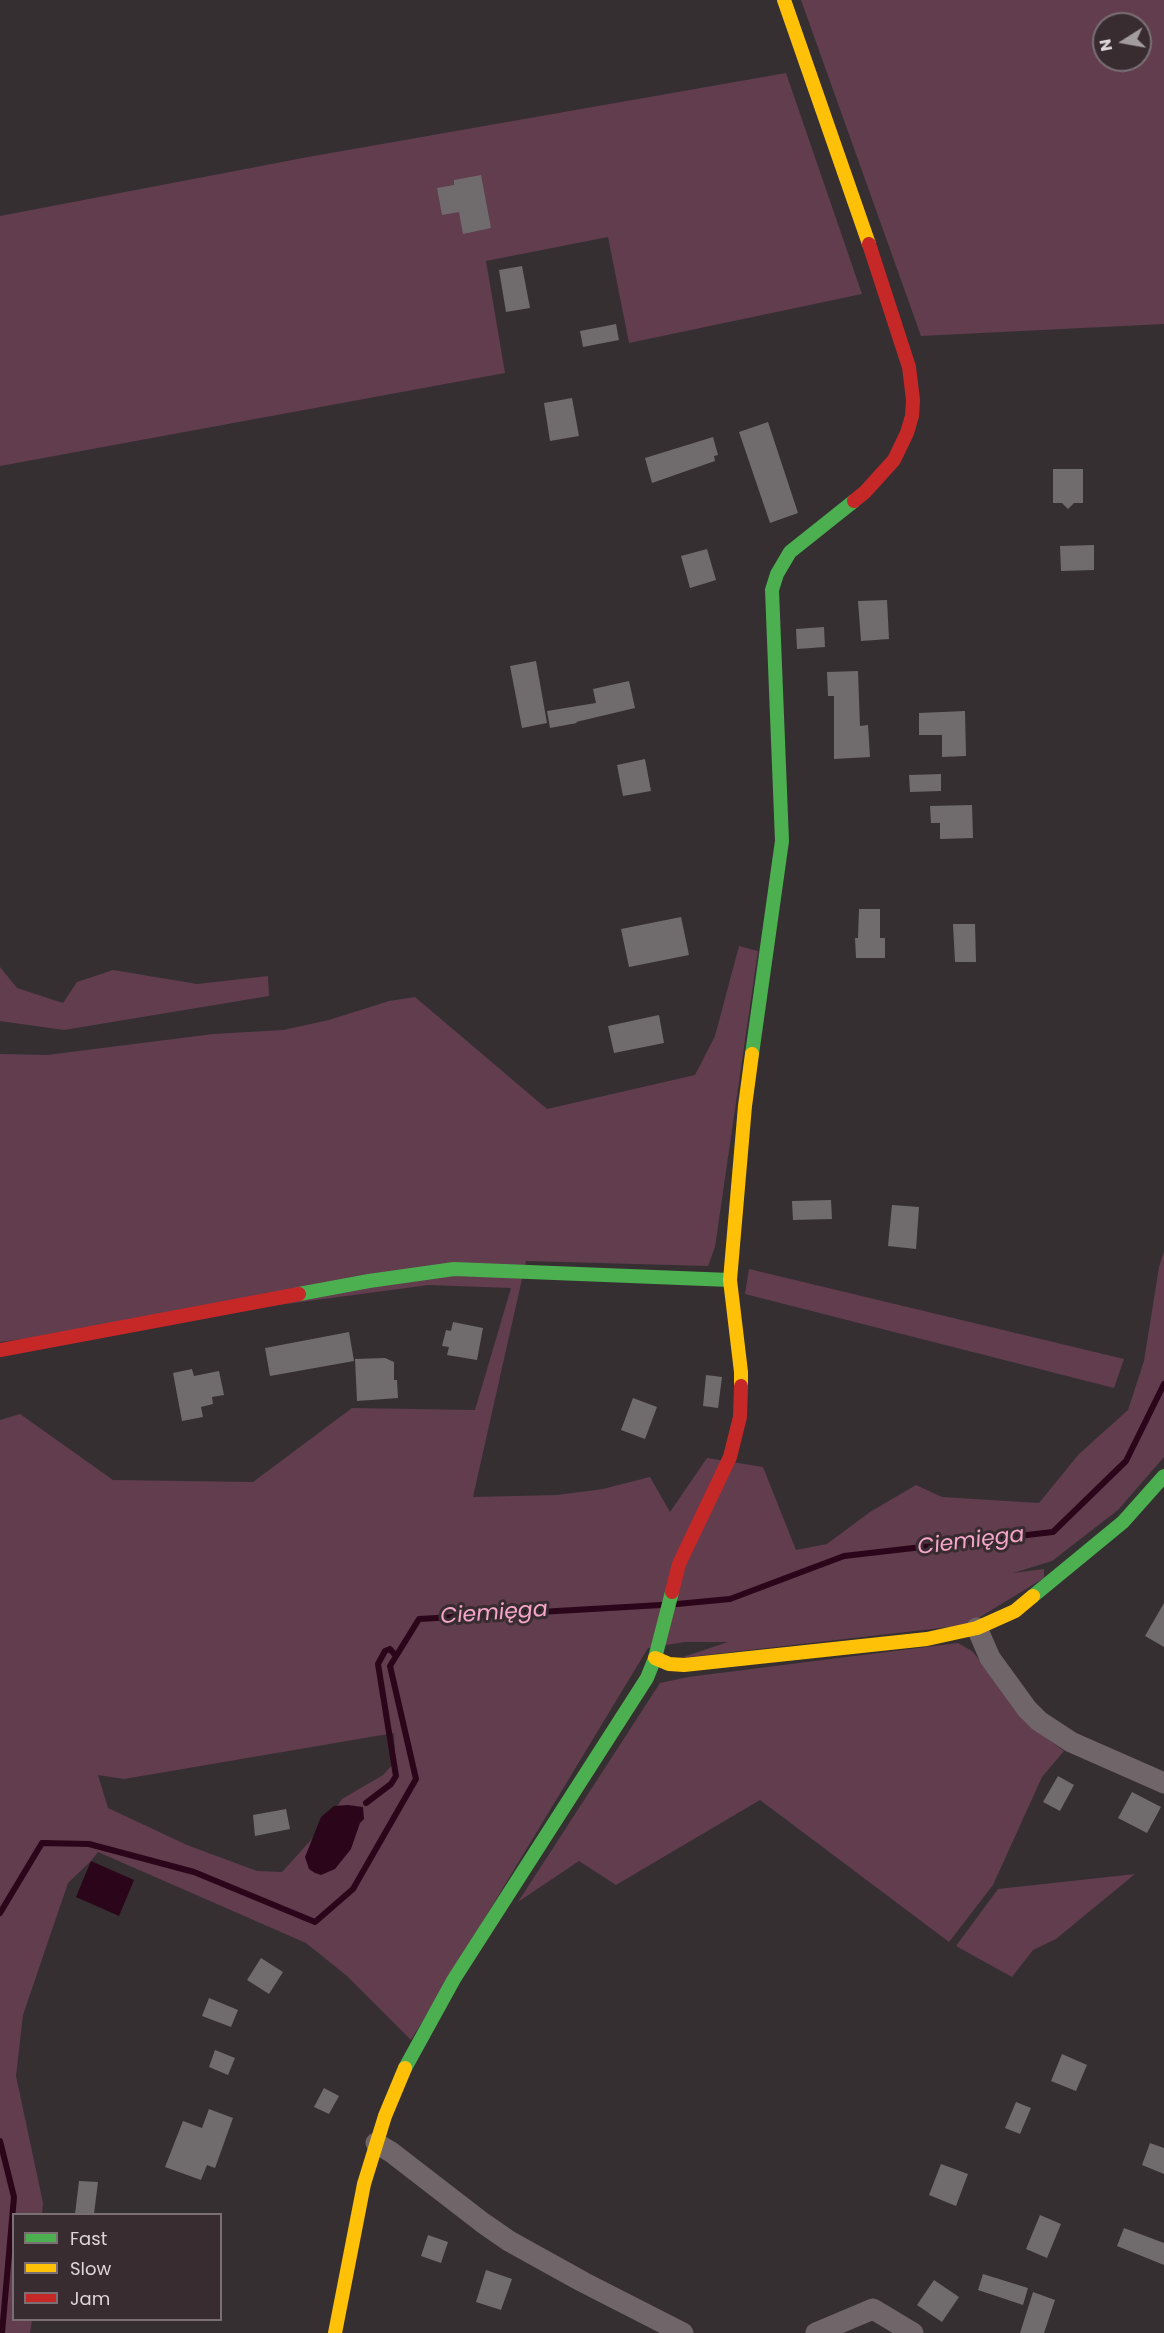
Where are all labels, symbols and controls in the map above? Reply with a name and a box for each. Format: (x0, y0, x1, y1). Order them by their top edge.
north arrow (1092, 12, 1152, 72)
text: N (1093, 37, 1118, 53)
water label: Ciemięga (916, 1522, 1026, 1562)
water label: Ciemięga (439, 1597, 549, 1631)
legend (12, 2213, 222, 2321)
text: Fast (70, 2226, 107, 2251)
text: Slow (70, 2256, 111, 2281)
text: Jam (70, 2286, 110, 2311)

